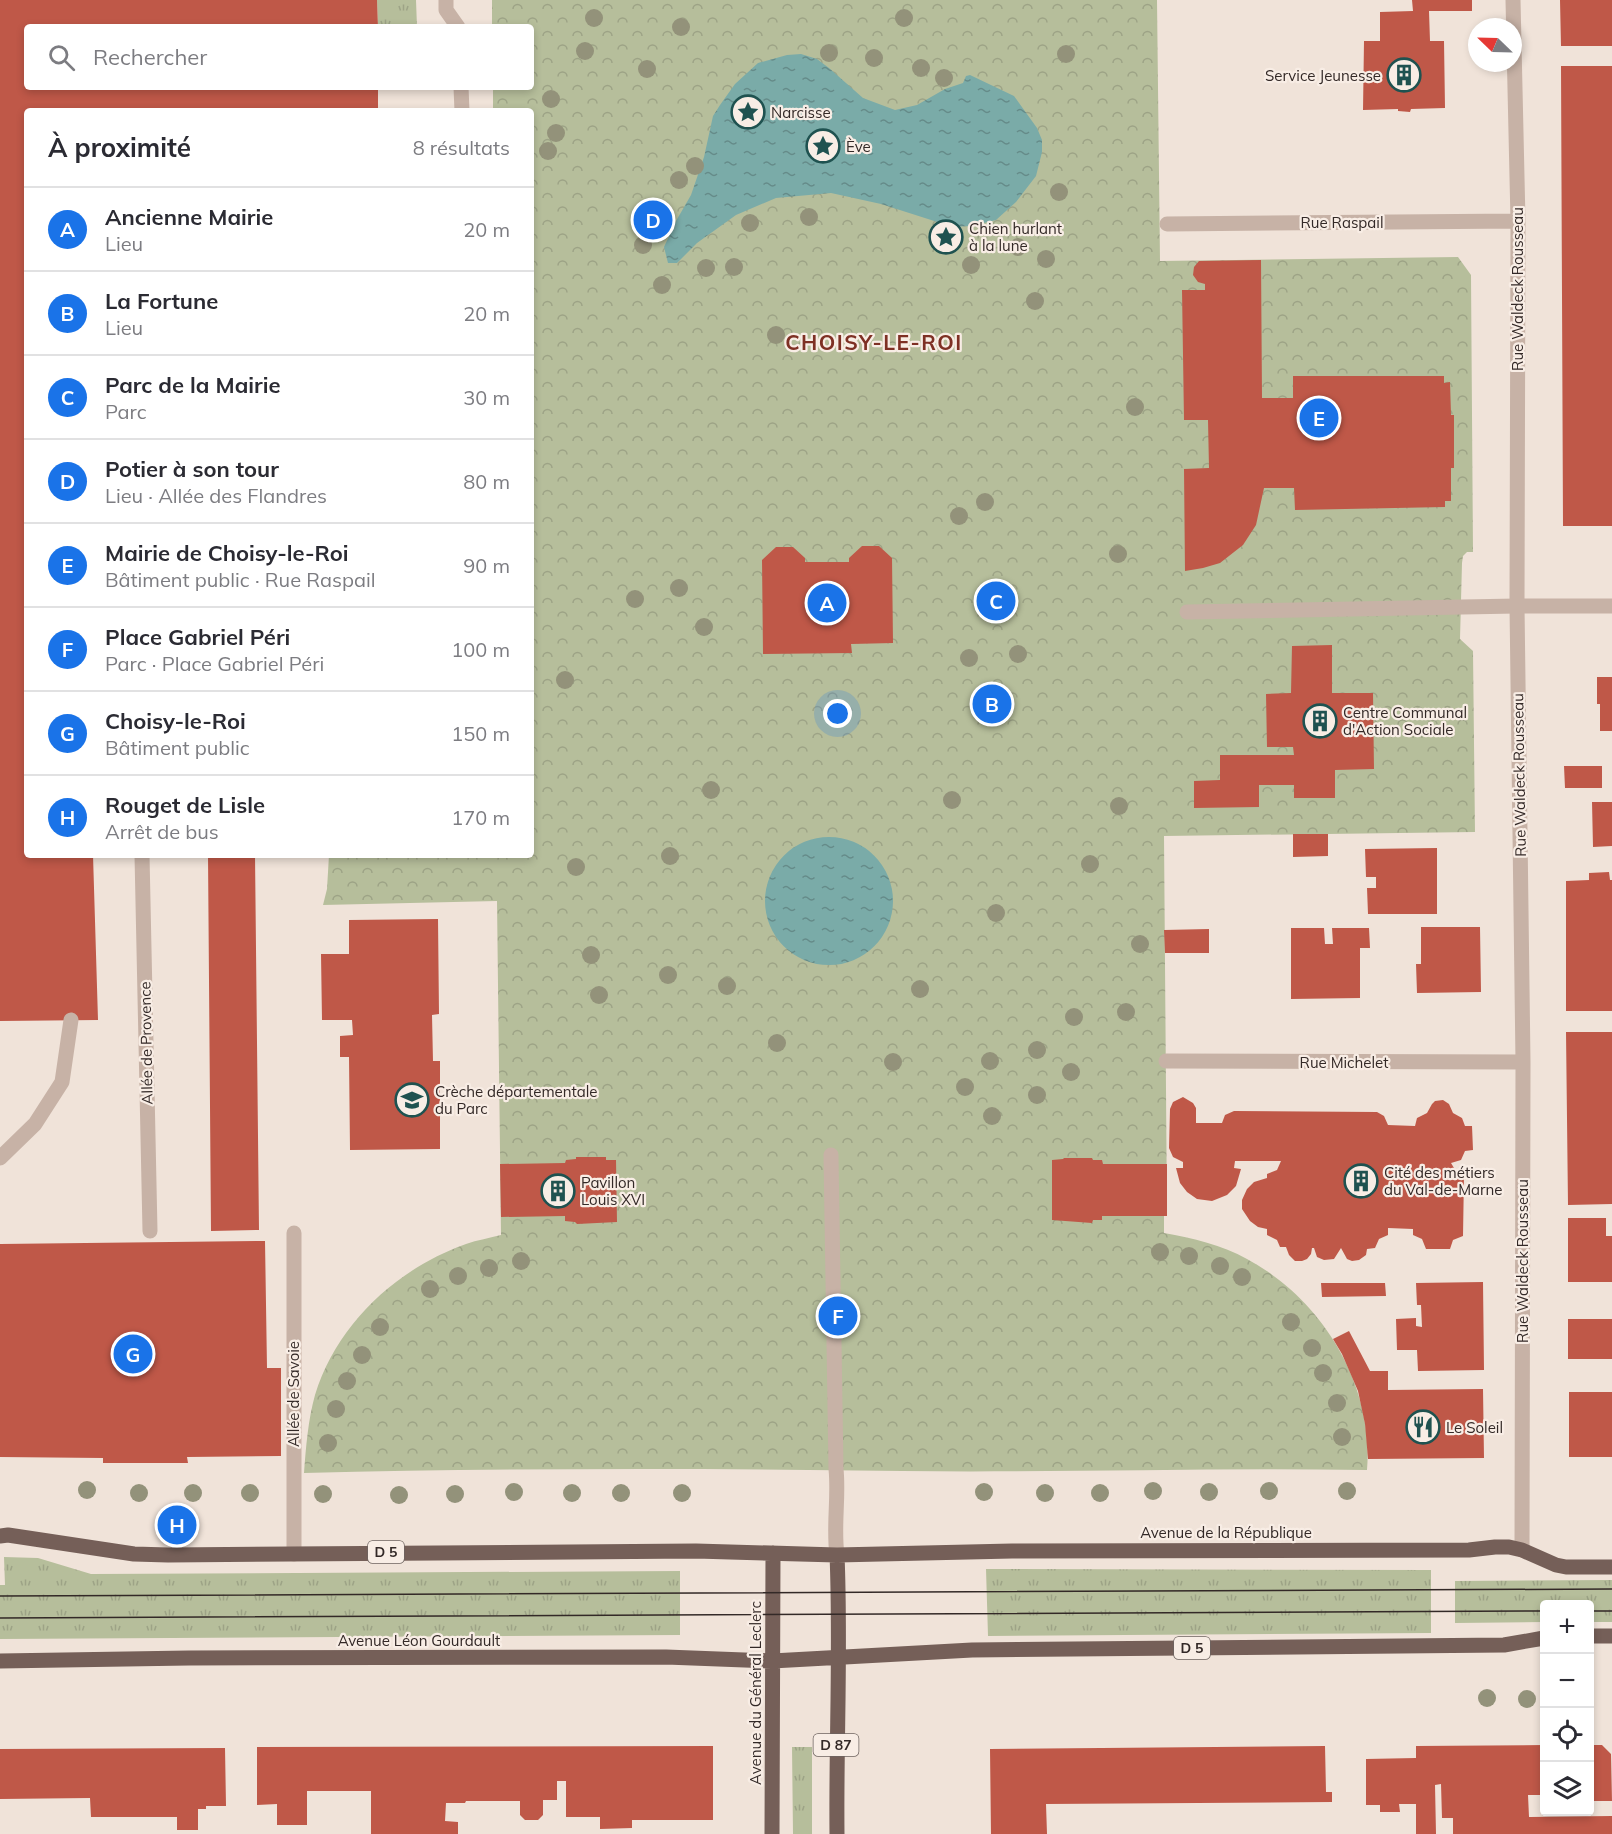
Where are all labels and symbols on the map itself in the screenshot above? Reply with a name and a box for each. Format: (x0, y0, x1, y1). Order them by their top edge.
north arrow (1468, 18, 1522, 72)
building icon: Service Jeunesse (1386, 57, 1422, 93)
place label: Service Jeunesse (1265, 66, 1381, 85)
place icon: Narcisse (730, 94, 766, 130)
place label: Narcisse (771, 103, 831, 122)
place icon: Ève (805, 128, 841, 164)
place label: Ève (846, 137, 871, 156)
pin: D (634, 198, 672, 242)
street label: Rue Waldeck Rousseau (1508, 207, 1527, 371)
street label: Rue Raspail (1300, 213, 1384, 232)
place icon: Chien hurlant à la lune (928, 219, 964, 255)
place label: Chien hurlant à la lune (969, 219, 1062, 255)
district label: CHOISY-LE-ROI (785, 329, 963, 355)
pin: E (1300, 396, 1338, 440)
pin: C (976, 578, 1016, 624)
pin: A (808, 580, 846, 626)
pin: B (972, 682, 1012, 726)
street label: Rue Waldeck Rousseau (1508, 693, 1530, 857)
your location (823, 699, 852, 728)
building icon: Centre Communal d'Action Sociale (1302, 703, 1338, 739)
place label: Centre Communal d'Action Sociale (1343, 703, 1467, 739)
street label: Allée de Provence (135, 981, 157, 1105)
street label: Rue Michelet (1300, 1053, 1388, 1072)
school or university icon: Crèche départementale du Parc (394, 1082, 430, 1118)
place label: Crèche départementale du Parc (435, 1082, 598, 1118)
building icon: Cité des métiers du Val-de-Marne (1343, 1163, 1379, 1199)
place label: Cité des métiers du Val-de-Marne (1384, 1163, 1502, 1199)
building icon: Pavillon Louis XVI (540, 1173, 576, 1209)
place label: Pavillon Louis XVI (581, 1173, 645, 1209)
street label: Rue Waldeck Rousseau (1513, 1179, 1532, 1343)
pin: F (818, 1294, 858, 1338)
pin: G (114, 1332, 152, 1376)
street label: Allée de Savoie (284, 1341, 303, 1447)
restaurant icon: Le Soleil (1405, 1409, 1441, 1445)
place label: Le Soleil (1446, 1418, 1503, 1437)
pin: H (158, 1502, 196, 1547)
street label: Avenue de la République (1140, 1523, 1312, 1542)
road number: D 5 (368, 1541, 404, 1563)
street label: Avenue du Général Leclerc (746, 1601, 765, 1785)
street label: Avenue Léon Gourdault (338, 1631, 500, 1650)
road number: D 5 (1174, 1637, 1210, 1659)
road number: D 87 (814, 1734, 858, 1756)

